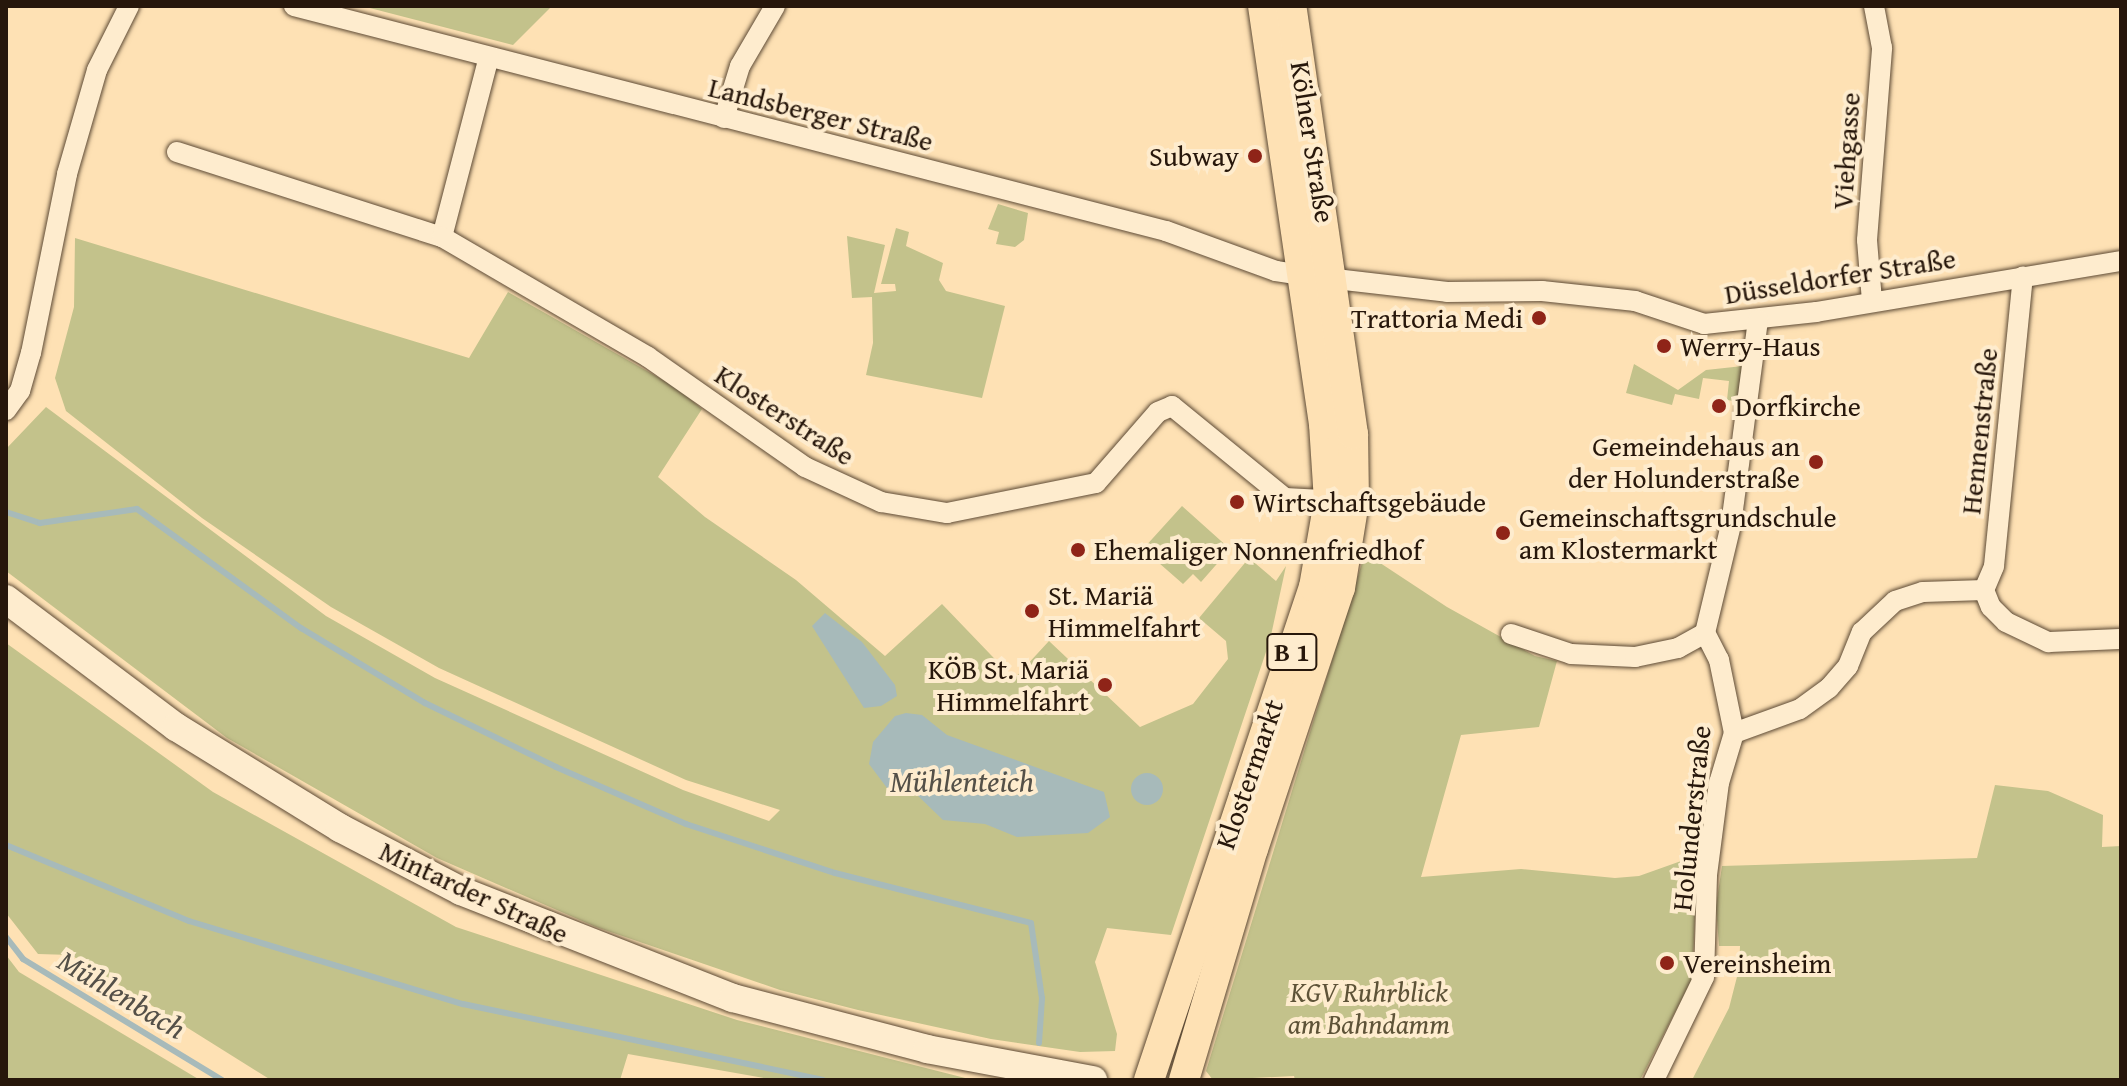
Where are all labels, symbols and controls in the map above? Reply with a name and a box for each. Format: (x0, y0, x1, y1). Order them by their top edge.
street label: Kölner Straße (1284, 59, 1342, 225)
street label: Landsberger Straße (705, 70, 937, 158)
street label: Viehgasse (1825, 91, 1867, 211)
place label: Subway (1149, 139, 1239, 173)
marker: Subway (1246, 147, 1264, 165)
street label: Düsseldorfer Straße (1722, 241, 1958, 311)
place label: Trattoria Medi (1351, 301, 1523, 335)
marker: Trattoria Medi (1530, 309, 1548, 327)
place label: Werry-Haus (1680, 329, 1821, 363)
marker: Werry-Haus (1655, 337, 1673, 355)
street label: Hennenstraße (1954, 346, 2004, 516)
street label: Klosterstraße (709, 357, 861, 473)
place label: Dorfkirche (1735, 389, 1861, 423)
marker: Dorfkirche (1710, 397, 1728, 415)
place label: Gemeindehaus an der Holunderstraße (1568, 429, 1800, 495)
marker: Gemeindehaus an der Holunderstraße (1807, 453, 1825, 471)
place label: Wirtschaftsgebäude (1253, 485, 1486, 519)
marker: Wirtschaftsgebäude (1228, 493, 1246, 511)
place label: Gemeinschaftsgrundschule am Klostermarkt (1519, 500, 1837, 566)
marker: Gemeinschaftsgrundschule am Klostermarkt (1494, 524, 1512, 542)
place label: Ehemaliger Nonnenfriedhof (1094, 533, 1422, 567)
marker: Ehemaliger Nonnenfriedhof (1069, 541, 1087, 559)
place label: St. Mariä Himmelfahrt (1048, 578, 1201, 644)
marker: St. Mariä Himmelfahrt (1023, 602, 1041, 620)
road number: B 1 (1266, 630, 1318, 674)
place label: KÖB St. Mariä Himmelfahrt (928, 652, 1089, 718)
marker: KÖB St. Mariä Himmelfahrt (1096, 676, 1114, 694)
street label: Klostermarkt (1208, 695, 1290, 853)
street label: Holunderstraße (1665, 724, 1717, 912)
water label: Mühlenteich (890, 763, 1034, 799)
street label: Mintarder Straße (374, 834, 574, 950)
water label: Mühlenbach (52, 942, 192, 1046)
place label: Vereinsheim (1683, 946, 1831, 980)
marker: Vereinsheim (1658, 954, 1676, 972)
park label: KGV Ruhrblick am Bahndamm (1288, 975, 1450, 1041)

